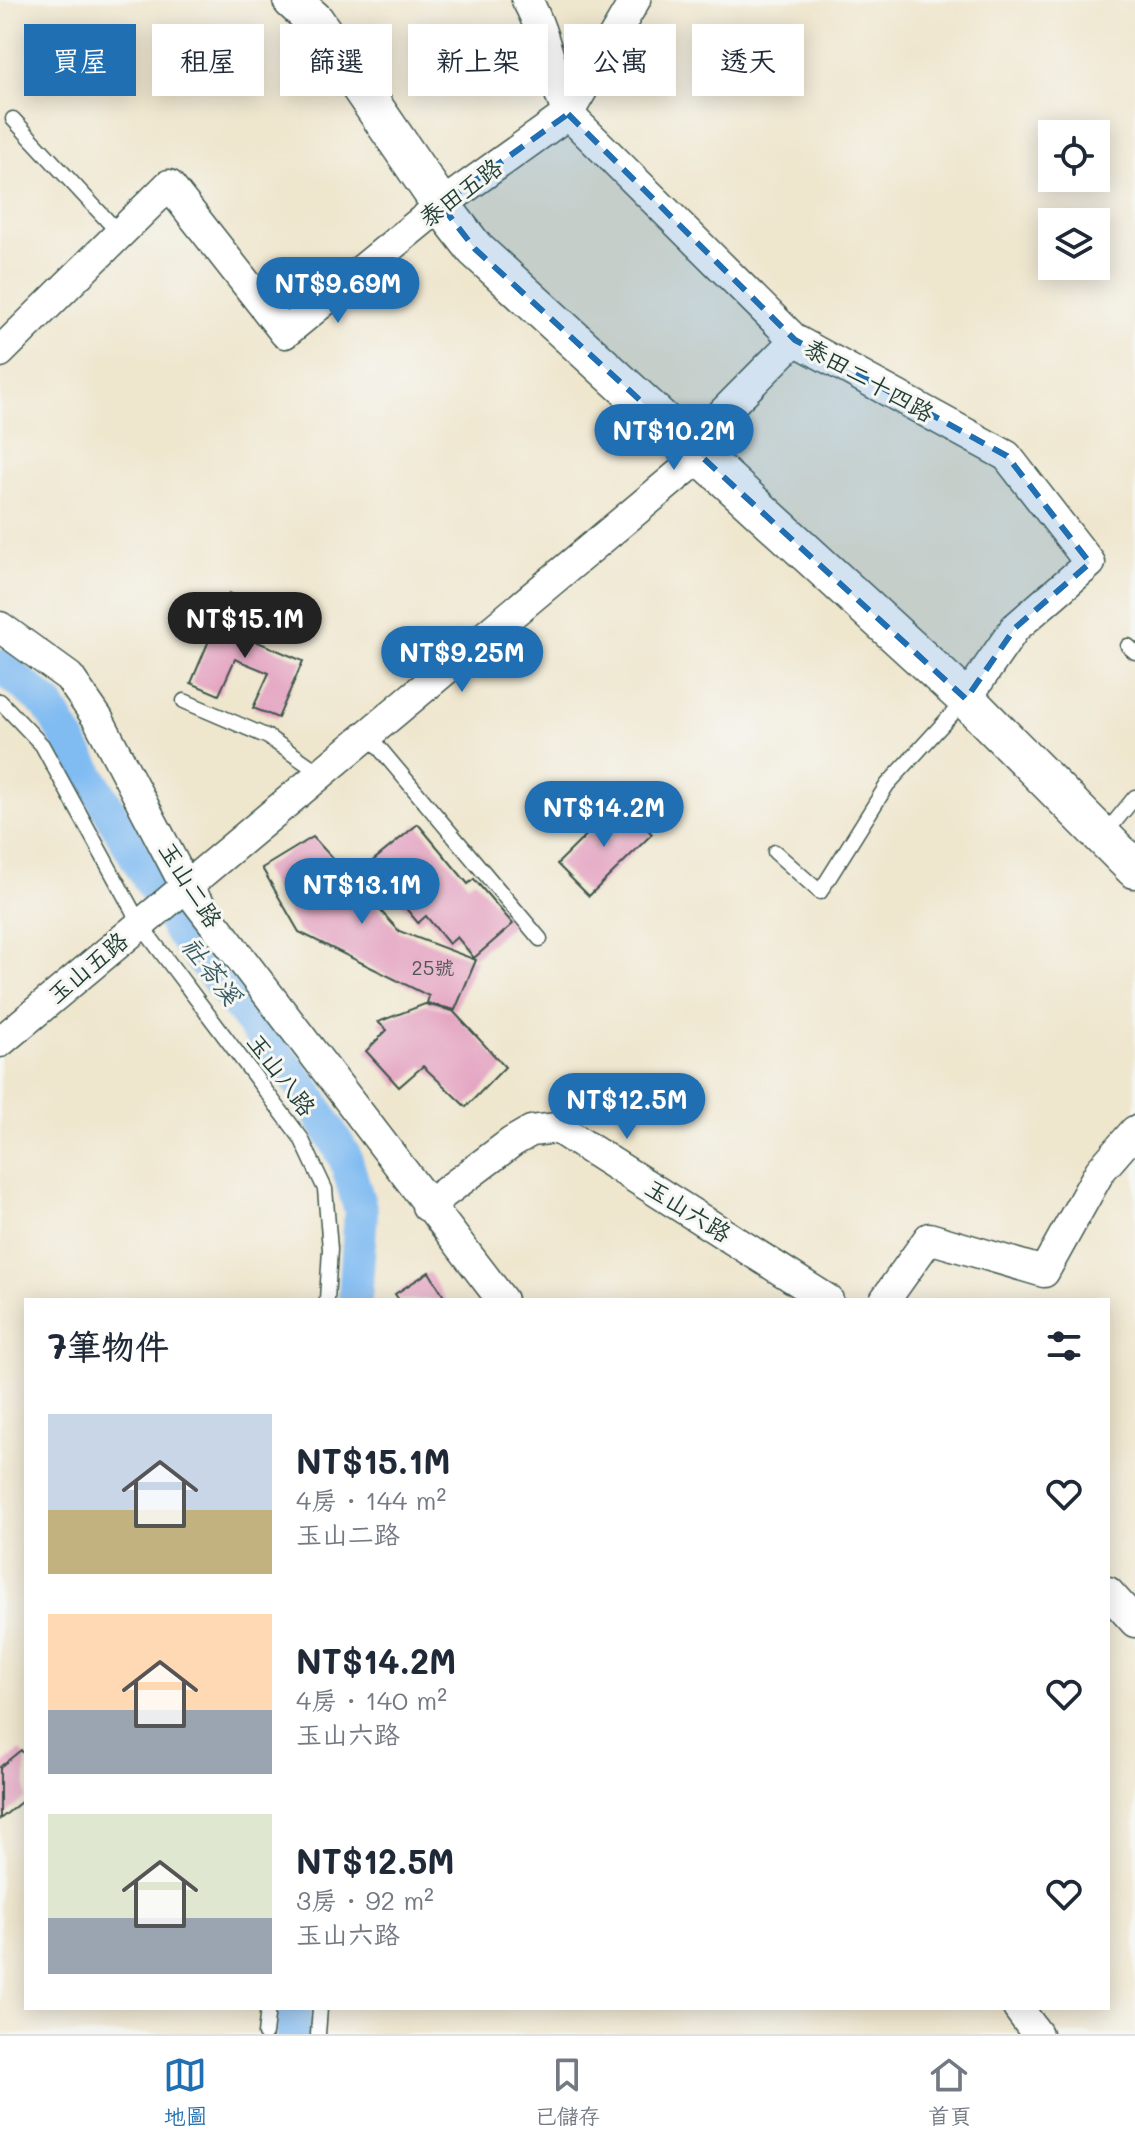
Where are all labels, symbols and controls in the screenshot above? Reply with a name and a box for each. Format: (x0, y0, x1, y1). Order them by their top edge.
chip: 買屋 (24, 24, 136, 96)
chip: 租屋 (152, 24, 264, 96)
chip: 篩選 (280, 24, 392, 96)
chip: 新上架 (408, 24, 548, 96)
chip: 公寓 (564, 24, 676, 96)
chip: 透天 (692, 24, 804, 96)
map controls (1038, 120, 1110, 280)
button: locate (1038, 120, 1110, 192)
street label: 泰田五路 (412, 151, 508, 233)
button: layers (1038, 208, 1110, 280)
pin: NT$9.69M (255, 257, 421, 325)
text: NT$9.69M (274, 266, 402, 300)
street label: 泰田二十四路 (799, 331, 940, 428)
pin: NT$10.2M (591, 404, 757, 472)
text: NT$10.2M (613, 413, 735, 447)
pin: NT$15.1M (162, 592, 328, 660)
text: NT$15.1M (186, 601, 304, 635)
pin: NT$9.25M (379, 626, 545, 694)
text: NT$9.25M (399, 635, 525, 669)
pin: NT$14.2M (521, 781, 687, 849)
text: NT$14.2M (543, 790, 665, 824)
street label: 玉山二路 (153, 835, 230, 933)
pin: NT$13.1M (279, 858, 445, 926)
text: NT$13.1M (303, 867, 421, 901)
street label: 玉山五路 (40, 924, 134, 1010)
water label: 社苓溪 (174, 929, 250, 1013)
house number: 25號 (412, 954, 454, 980)
street label: 玉山八路 (241, 1026, 323, 1122)
pin: NT$12.5M (544, 1073, 710, 1141)
text: NT$12.5M (566, 1082, 688, 1116)
street label: 玉山六路 (640, 1171, 738, 1248)
text: 7筆物件 (48, 1323, 169, 1368)
icon: filters (1042, 1324, 1086, 1368)
text: NT$15.1M (296, 1438, 451, 1483)
icon: home (112, 1446, 208, 1542)
icon: heart (1042, 1472, 1086, 1516)
text: 4房 · 144 m² (296, 1483, 446, 1517)
text: 玉山二路 (296, 1517, 400, 1551)
text: NT$14.2M (296, 1638, 457, 1683)
icon: home (112, 1646, 208, 1742)
icon: heart (1042, 1672, 1086, 1716)
text: 4房 · 140 m² (296, 1683, 447, 1717)
text: 玉山六路 (296, 1717, 400, 1751)
text: NT$12.5M (296, 1838, 455, 1883)
icon: home (112, 1846, 208, 1942)
icon: heart (1042, 1872, 1086, 1916)
text: 3房 · 92 m² (296, 1883, 434, 1917)
text: 玉山六路 (296, 1917, 400, 1951)
tab: 地圖 (163, 2053, 208, 2130)
tab: 已儲存 (534, 2053, 601, 2130)
tab: 首頁 (927, 2053, 972, 2130)

